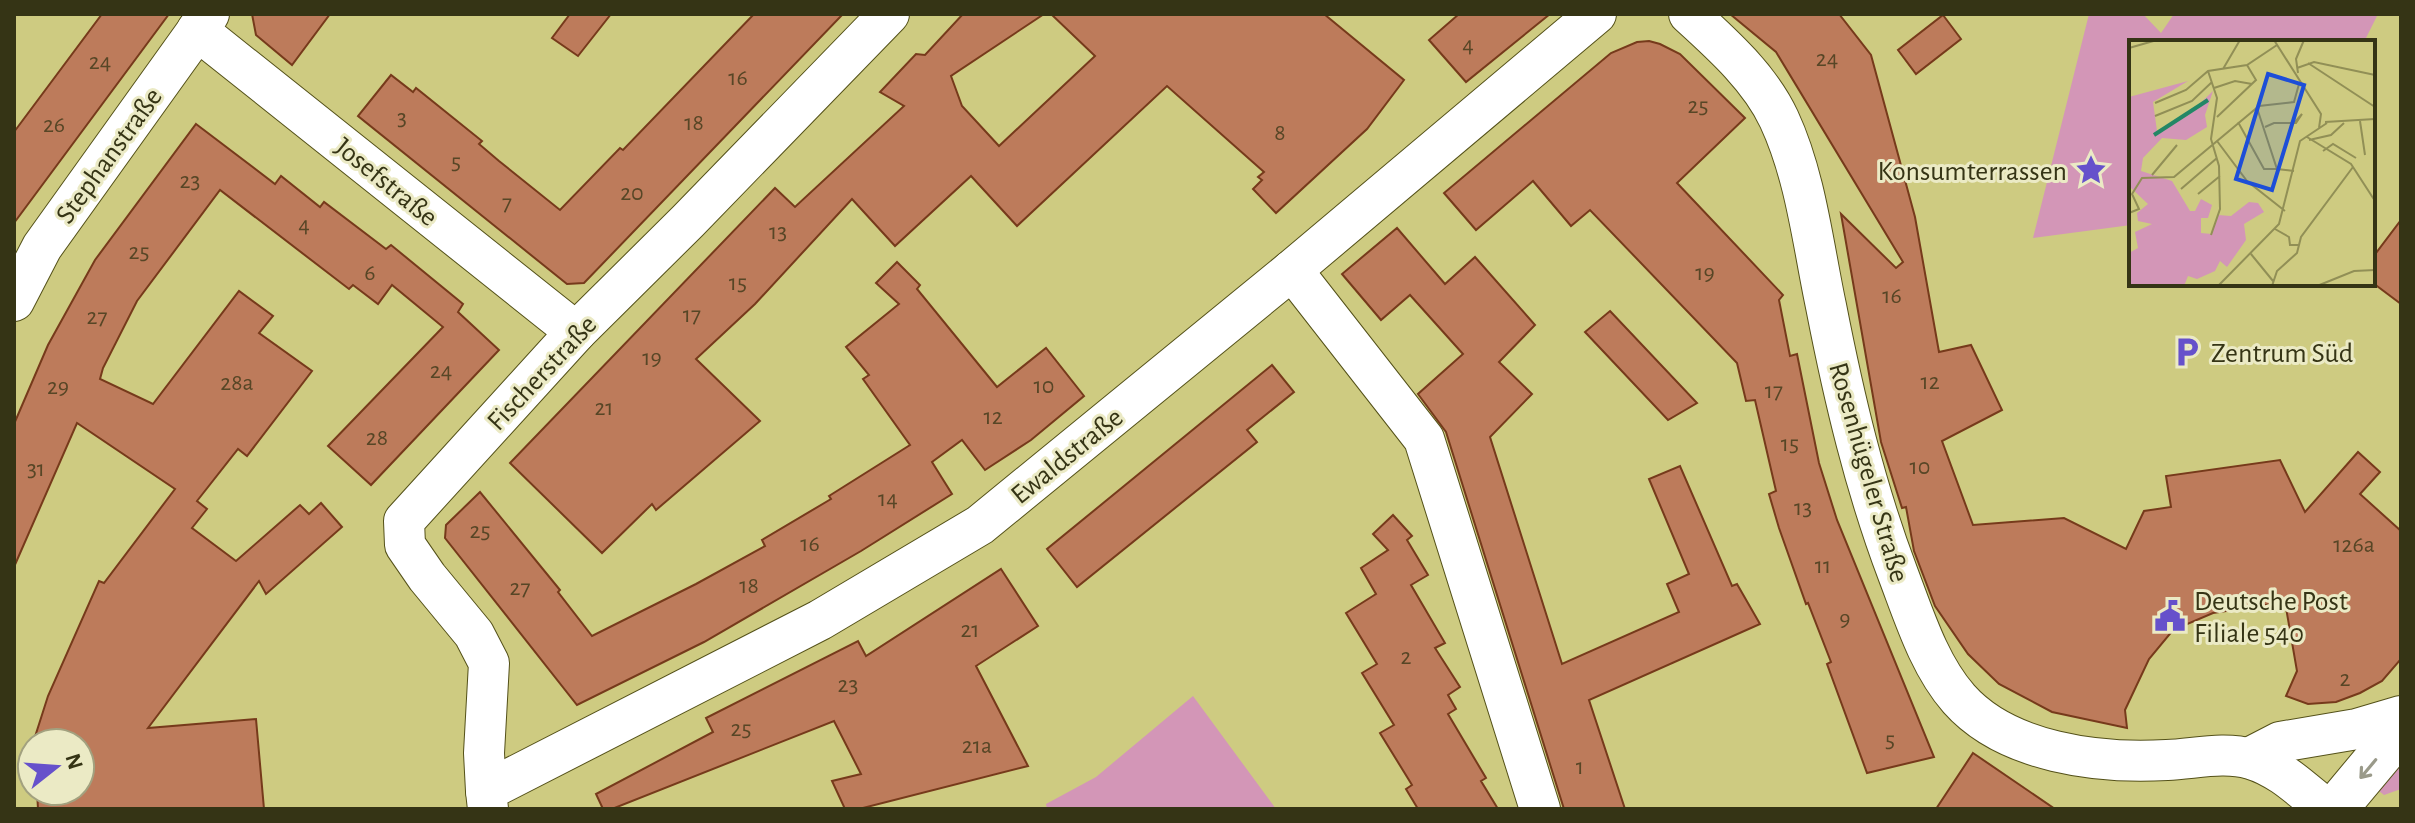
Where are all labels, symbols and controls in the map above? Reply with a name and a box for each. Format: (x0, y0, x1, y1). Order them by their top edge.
house number: 4 (1462, 33, 1474, 57)
inset map (2129, 40, 2375, 286)
house number: 24 (1816, 47, 1838, 71)
house number: 24 (89, 50, 111, 74)
house number: 16 (728, 66, 748, 90)
street label: Stephanstraße (51, 83, 168, 229)
house number: 25 (1688, 94, 1708, 118)
house number: 3 (397, 106, 407, 130)
house number: 18 (684, 111, 704, 135)
house number: 26 (43, 113, 65, 137)
house number: 8 (1274, 121, 1286, 145)
street label: Josefstraße (329, 133, 442, 232)
house number: 5 (451, 150, 461, 174)
place icon: Konsumterrassen (2074, 153, 2108, 187)
place label: Konsumterrassen (1877, 158, 2067, 186)
house number: 23 (180, 169, 200, 193)
house number: 20 (620, 181, 644, 205)
house number: 7 (502, 191, 512, 215)
house number: 4 (298, 213, 310, 237)
house number: 13 (769, 220, 787, 244)
house number: 25 (129, 240, 149, 264)
house number: 6 (364, 261, 376, 285)
house number: 19 (1695, 261, 1715, 285)
house number: 15 (729, 271, 747, 295)
house number: 16 (1882, 284, 1902, 308)
house number: 17 (683, 303, 701, 327)
house number: 27 (87, 305, 107, 329)
street label: Fischerstraße (482, 310, 602, 436)
parking icon: Zentrum Süd (2170, 335, 2204, 369)
place label: Zentrum Süd (2211, 340, 2353, 368)
house number: 19 (642, 346, 662, 370)
house number: 24 (430, 359, 452, 383)
street label: Rosenhügeler Straße (1823, 360, 1913, 586)
house number: 12 (1920, 370, 1940, 394)
house number: 28a (220, 371, 254, 395)
house number: 10 (1034, 374, 1054, 398)
house number: 29 (47, 375, 69, 399)
house number: 17 (1765, 379, 1783, 403)
house number: 21 (594, 396, 614, 420)
street label: Ewaldstraße (1006, 403, 1128, 510)
house number: 12 (983, 405, 1003, 429)
house number: 28 (366, 426, 388, 450)
house number: 15 (1781, 432, 1799, 456)
house number: 10 (1910, 455, 1930, 479)
house number: 31 (27, 457, 45, 481)
house number: 14 (878, 487, 898, 511)
house number: 13 (1794, 496, 1812, 520)
house number: 25 (470, 519, 490, 543)
house number: 16 (800, 532, 820, 556)
house number: 126a (2333, 533, 2375, 557)
house number: 11 (1815, 554, 1831, 578)
house number: 18 (739, 574, 759, 598)
house number: 27 (510, 576, 530, 600)
place label: Deutsche Post Filiale 540 (2194, 588, 2348, 648)
public building icon: Deutsche Post Filiale 540 (2153, 599, 2187, 633)
house number: 9 (1839, 607, 1851, 631)
house number: 21 (960, 618, 980, 642)
house number: 2 (1401, 645, 1412, 669)
house number: 2 (2340, 667, 2351, 691)
house number: 23 (838, 673, 858, 697)
house number: 25 (731, 717, 751, 741)
north arrow (16, 727, 96, 807)
house number: 5 (1885, 728, 1895, 752)
house number: 21a (962, 734, 992, 758)
text: N (61, 751, 87, 772)
house number: 1 (1576, 755, 1584, 779)
one-way arrow (2359, 759, 2377, 779)

